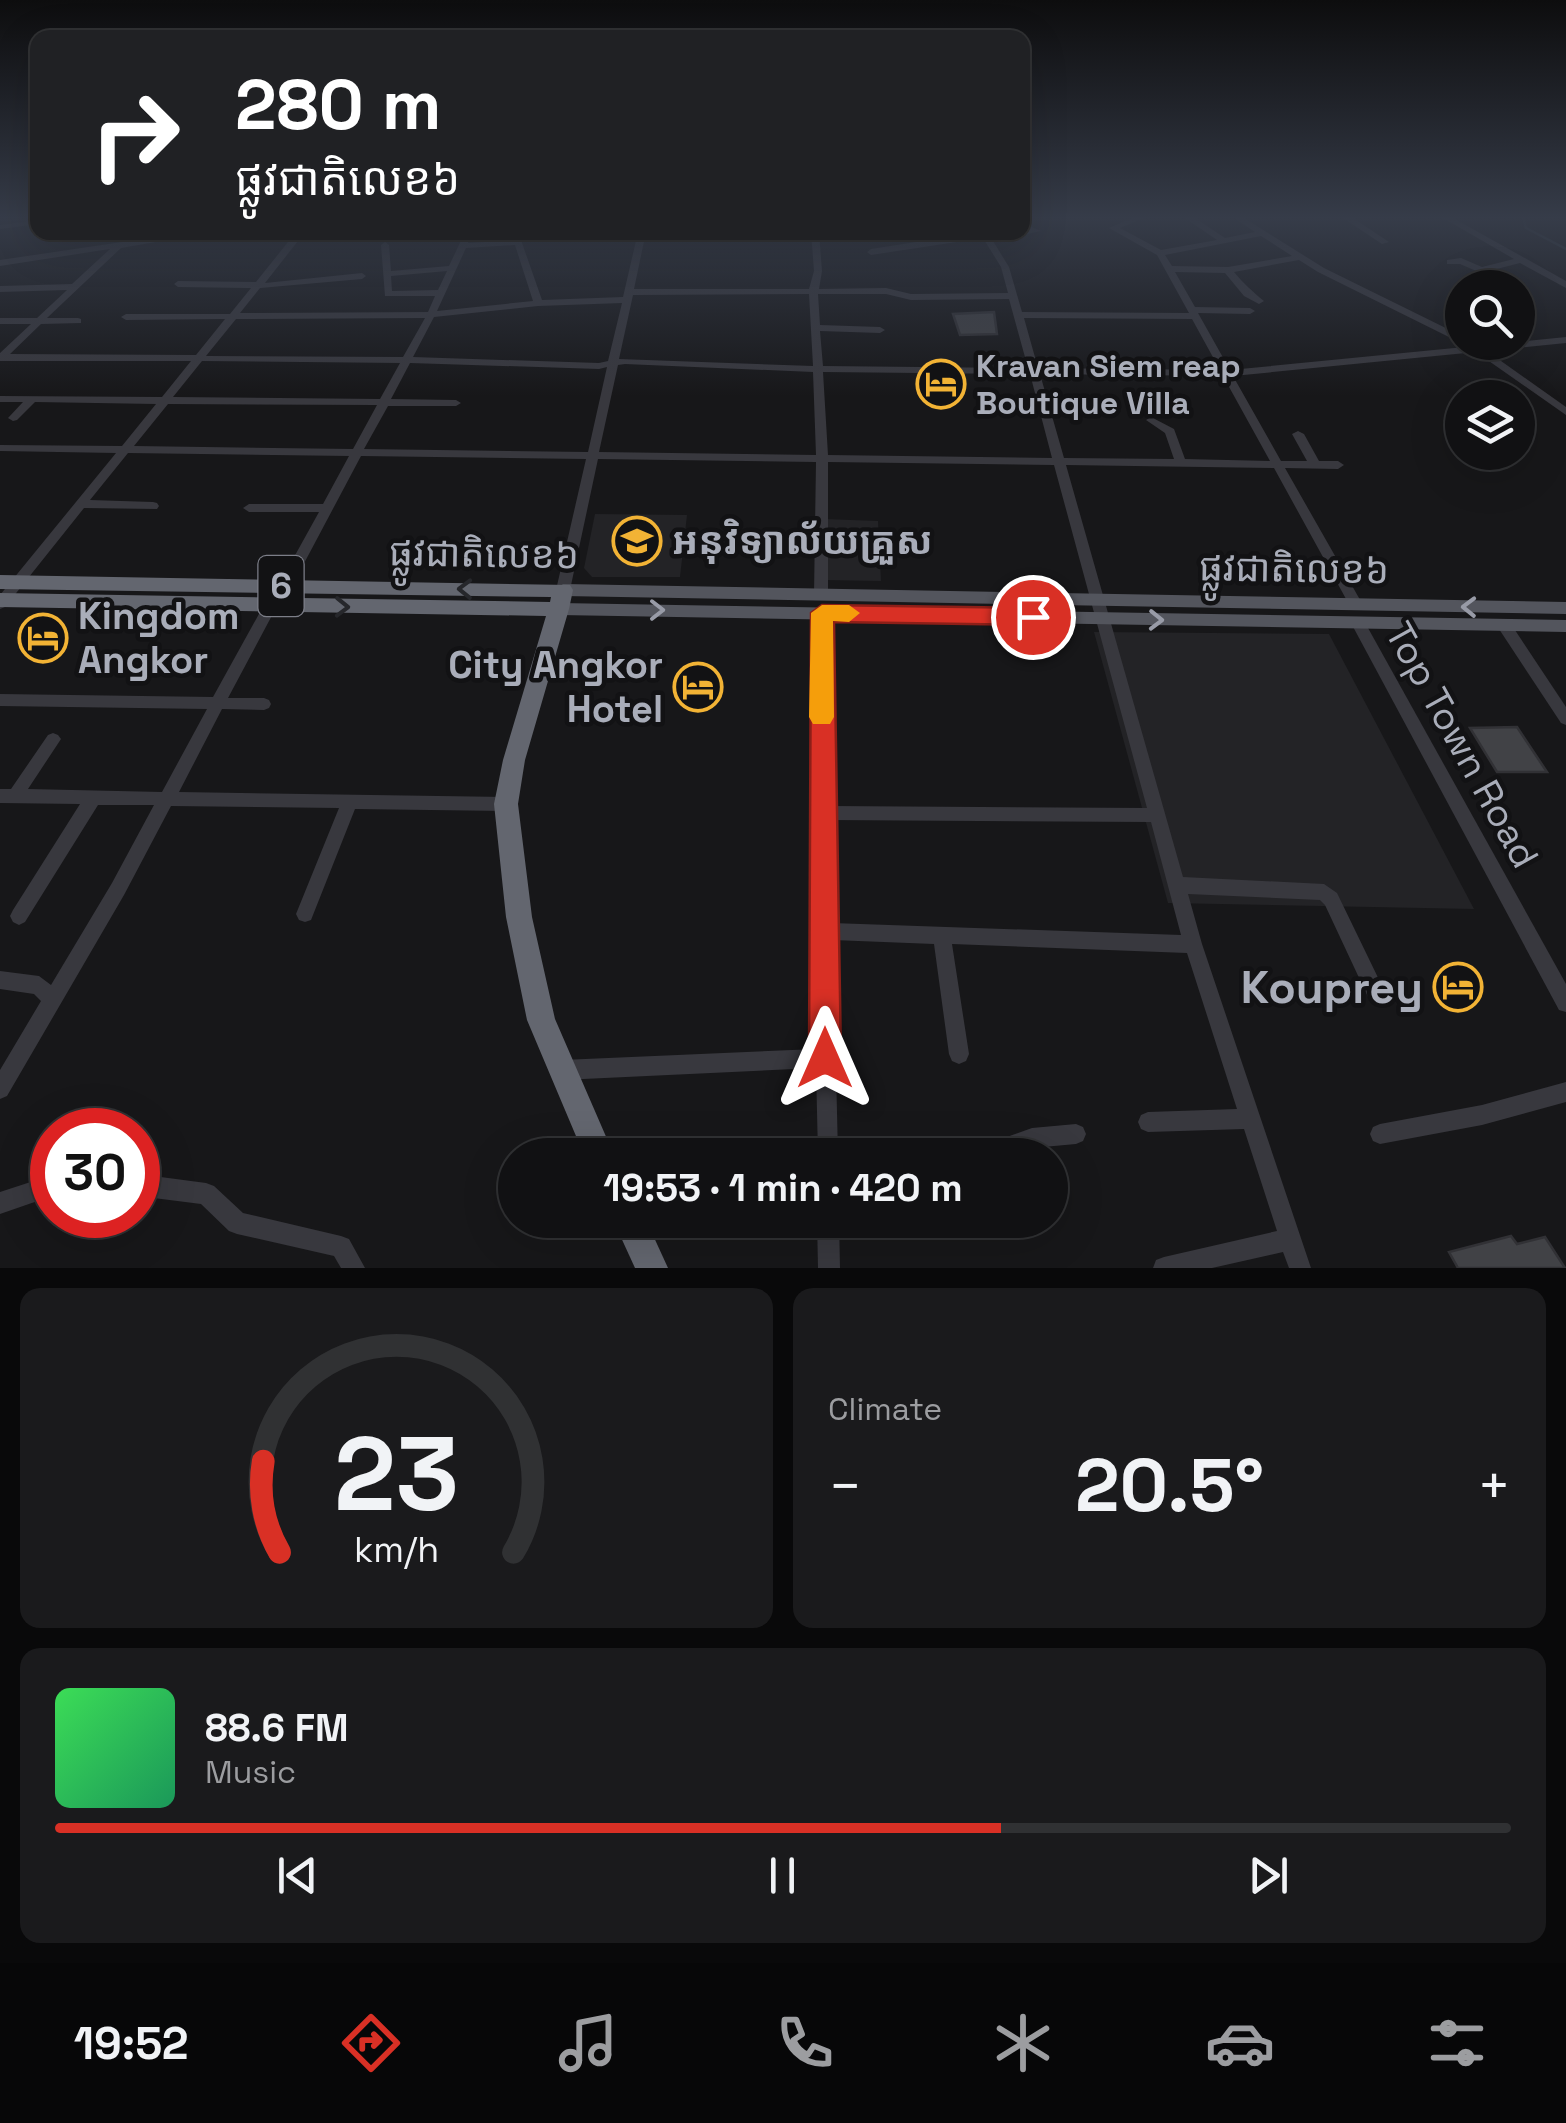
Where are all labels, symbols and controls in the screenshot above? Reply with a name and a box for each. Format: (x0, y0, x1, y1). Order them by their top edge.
text: 280 m (235, 60, 442, 149)
icon: right (70, 70, 200, 200)
text: ផ្លូវជាតិលេខ៦ (235, 151, 460, 208)
map controls (1445, 270, 1535, 470)
button: search (1445, 270, 1535, 360)
place label: Kravan Siem reap Boutique Villa (976, 346, 1241, 423)
hotel icon: Kravan Siem reap Boutique Villa (915, 358, 967, 410)
button: layers (1445, 380, 1535, 470)
school or university icon: អនុវិទ្យាល័យគ្រួស (611, 515, 663, 567)
place label: អនុវិទ្យាល័យគ្រួស (672, 517, 933, 565)
street label: ផ្លូវជាតិលេខ៦ (388, 528, 580, 589)
street label: ផ្លូវជាតិលេខ៦ (1198, 543, 1390, 604)
road number: 6 (258, 556, 304, 616)
pin (991, 575, 1076, 660)
one-way arrow (457, 578, 473, 599)
icon: arrive (1006, 590, 1061, 645)
place label: Kingdom Angkor (78, 592, 240, 684)
one-way arrow (335, 596, 351, 617)
one-way arrow (1460, 596, 1476, 617)
one-way arrow (650, 599, 665, 621)
one-way arrow (1149, 609, 1165, 630)
hotel icon: Kingdom Angkor (17, 612, 69, 664)
street label: Top Town Road (1375, 614, 1549, 876)
place label: City Angkor Hotel (448, 641, 663, 733)
hotel icon: City Angkor Hotel (672, 661, 724, 713)
place label: Kouprey (1241, 959, 1423, 1016)
hotel icon: Kouprey (1432, 961, 1484, 1013)
position arrow (773, 1006, 877, 1110)
speed limit sign: 30 (30, 1108, 160, 1238)
text: 19:53 · 1 min · 420 m (603, 1164, 963, 1212)
text: Climate (828, 1389, 942, 1429)
text: 23 (334, 1408, 459, 1540)
text: 20.5° (1075, 1437, 1264, 1533)
text: − (828, 1451, 862, 1521)
text: + (1477, 1451, 1511, 1521)
text: km/h (354, 1527, 439, 1572)
text: 88.6 FM (205, 1704, 349, 1752)
text: Music (205, 1752, 296, 1792)
icon: previous (270, 1848, 325, 1903)
icon: pause (755, 1848, 810, 1903)
icon: next (1241, 1848, 1296, 1903)
icon: directions (336, 2008, 406, 2078)
icon: music (553, 2008, 623, 2078)
icon: phone (770, 2008, 840, 2078)
icon: climate (988, 2008, 1058, 2078)
icon: car (1205, 2008, 1275, 2078)
icon: filters (1422, 2008, 1492, 2078)
text: 19:52 (74, 2015, 189, 2072)

